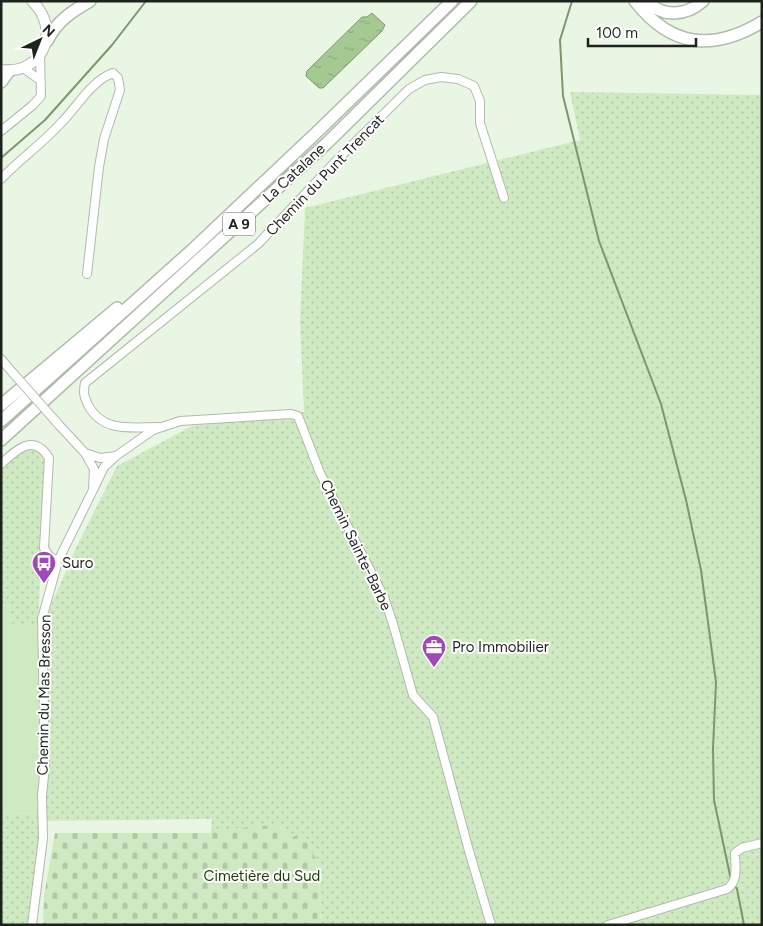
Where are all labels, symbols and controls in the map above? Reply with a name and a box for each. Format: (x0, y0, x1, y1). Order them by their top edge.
north arrow (15, 15, 65, 65)
scale bar (588, 15, 696, 47)
text: N (39, 21, 58, 41)
text: 100 m (596, 24, 638, 42)
street label: Chemin du Punt Trencat (262, 110, 388, 240)
street label: La Catalane (259, 140, 329, 206)
road number: A 9 (223, 212, 255, 235)
street label: Chemin Sainte-Barbe (316, 477, 396, 613)
bus stop icon: Suro (31, 550, 57, 584)
place label: Suro (62, 554, 94, 572)
street label: Chemin du Mas Bresson (34, 614, 54, 776)
office icon: Pro Immobilier (421, 634, 447, 668)
place label: Pro Immobilier (452, 638, 549, 656)
park label: Cimetière du Sud (204, 867, 320, 885)

